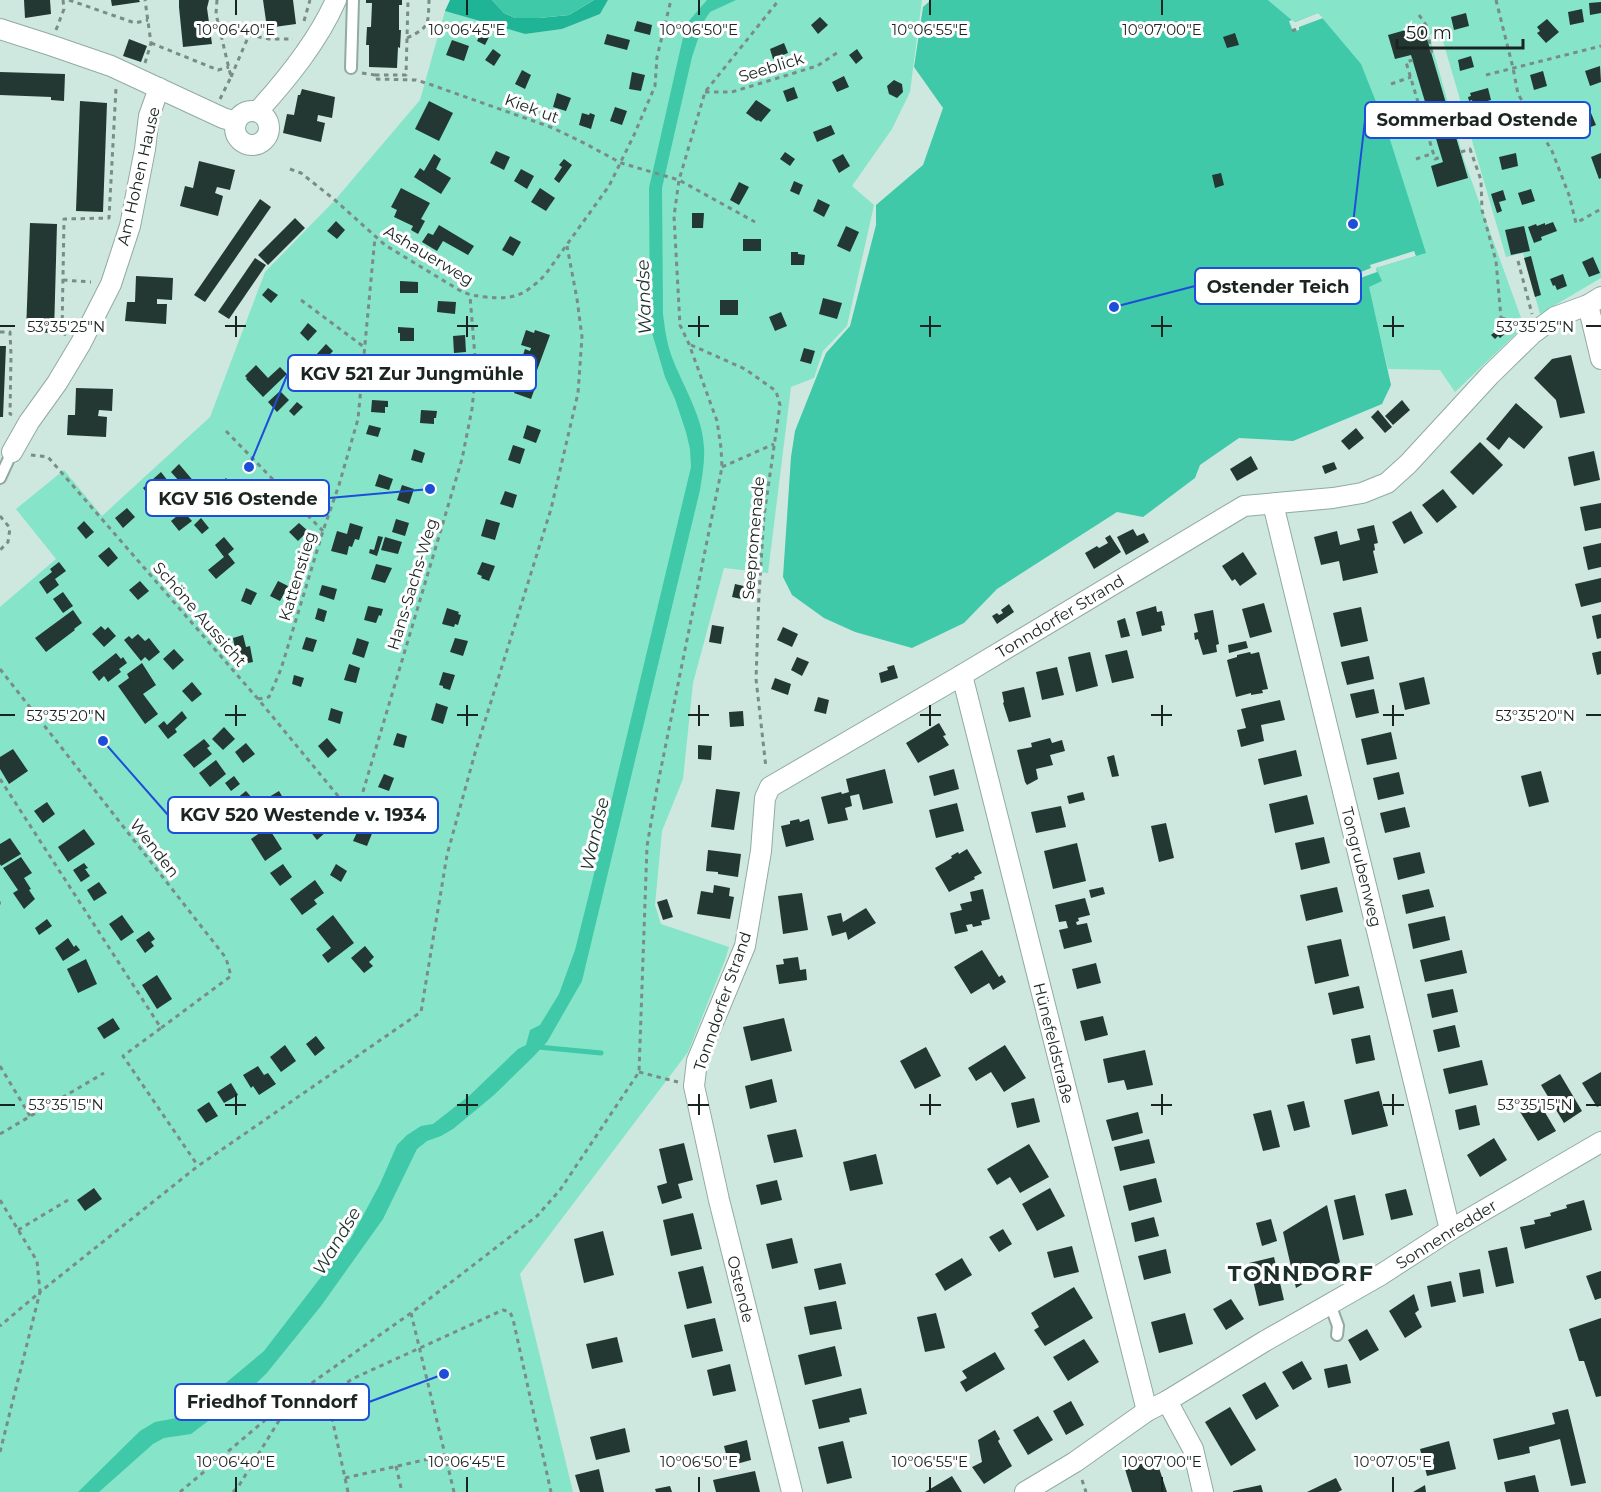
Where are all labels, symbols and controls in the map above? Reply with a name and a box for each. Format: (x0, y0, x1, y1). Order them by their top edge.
scale bar (1397, 12, 1523, 50)
text: 10°06'40"E (197, 20, 275, 39)
text: 10°06'45"E (428, 20, 506, 39)
text: 10°06'50"E (660, 20, 738, 39)
text: 10°06'55"E (892, 20, 968, 39)
text: 10°07'00"E (1122, 20, 1202, 39)
text: 50 m (1406, 22, 1452, 44)
street label: Seeblick (736, 48, 806, 86)
street label: Kiek ut (502, 90, 562, 127)
callout: Sommerbad Ostende (1365, 102, 1590, 138)
street label: Am Hohen Hause (113, 105, 164, 247)
text: Sommerbad Ostende (1376, 109, 1578, 131)
street label: Ashauerweg (381, 221, 477, 290)
water label: Wandse (632, 259, 656, 335)
callout: Ostender Teich (1195, 268, 1361, 304)
text: Ostender Teich (1207, 276, 1349, 298)
text: 53°35'25"N (27, 317, 105, 336)
text: 53°35'25"N (1496, 317, 1574, 336)
callout: KGV 521 Zur Jungmühle (288, 355, 536, 391)
text: KGV 521 Zur Jungmühle (300, 363, 524, 385)
street label: Seepromenade (739, 476, 768, 600)
callout: KGV 516 Ostende (146, 480, 329, 516)
text: KGV 516 Ostende (158, 488, 318, 510)
street label: Hans-Sachs-Weg (383, 516, 442, 652)
street label: Kattenstieg (275, 529, 320, 623)
street label: Schöne Aussicht (149, 558, 251, 671)
street label: Tonndorfer Strand (993, 571, 1128, 662)
text: 53°35'20"N (26, 706, 106, 725)
text: 53°35'20"N (1495, 706, 1575, 725)
water label: Wandse (576, 795, 614, 873)
callout: KGV 520 Westende v. 1934 (168, 797, 438, 833)
text: KGV 520 Westende v. 1934 (180, 804, 427, 826)
street label: Tongrubenweg (1337, 805, 1386, 929)
street label: Wenden (126, 815, 183, 881)
street label: Tonndorfer Strand (690, 929, 755, 1073)
street label: Hünefeldstraße (1029, 981, 1078, 1106)
text: 53°35'15"N (28, 1095, 104, 1114)
text: 53°35'15"N (1497, 1095, 1573, 1114)
street label: Sonnenredder (1392, 1196, 1500, 1273)
water label: Wandse (308, 1203, 366, 1279)
street label: Ostende (723, 1254, 758, 1325)
district label: TONNDORF (1228, 1260, 1374, 1287)
callout: Friedhof Tonndorf (175, 1384, 369, 1420)
text: Friedhof Tonndorf (187, 1391, 358, 1413)
text: 10°06'40"E (197, 1452, 275, 1471)
text: 10°06'45"E (428, 1452, 506, 1471)
text: 10°06'50"E (660, 1452, 738, 1471)
text: 10°06'55"E (892, 1452, 968, 1471)
text: 10°07'00"E (1122, 1452, 1202, 1471)
text: 10°07'05"E (1354, 1452, 1432, 1471)

